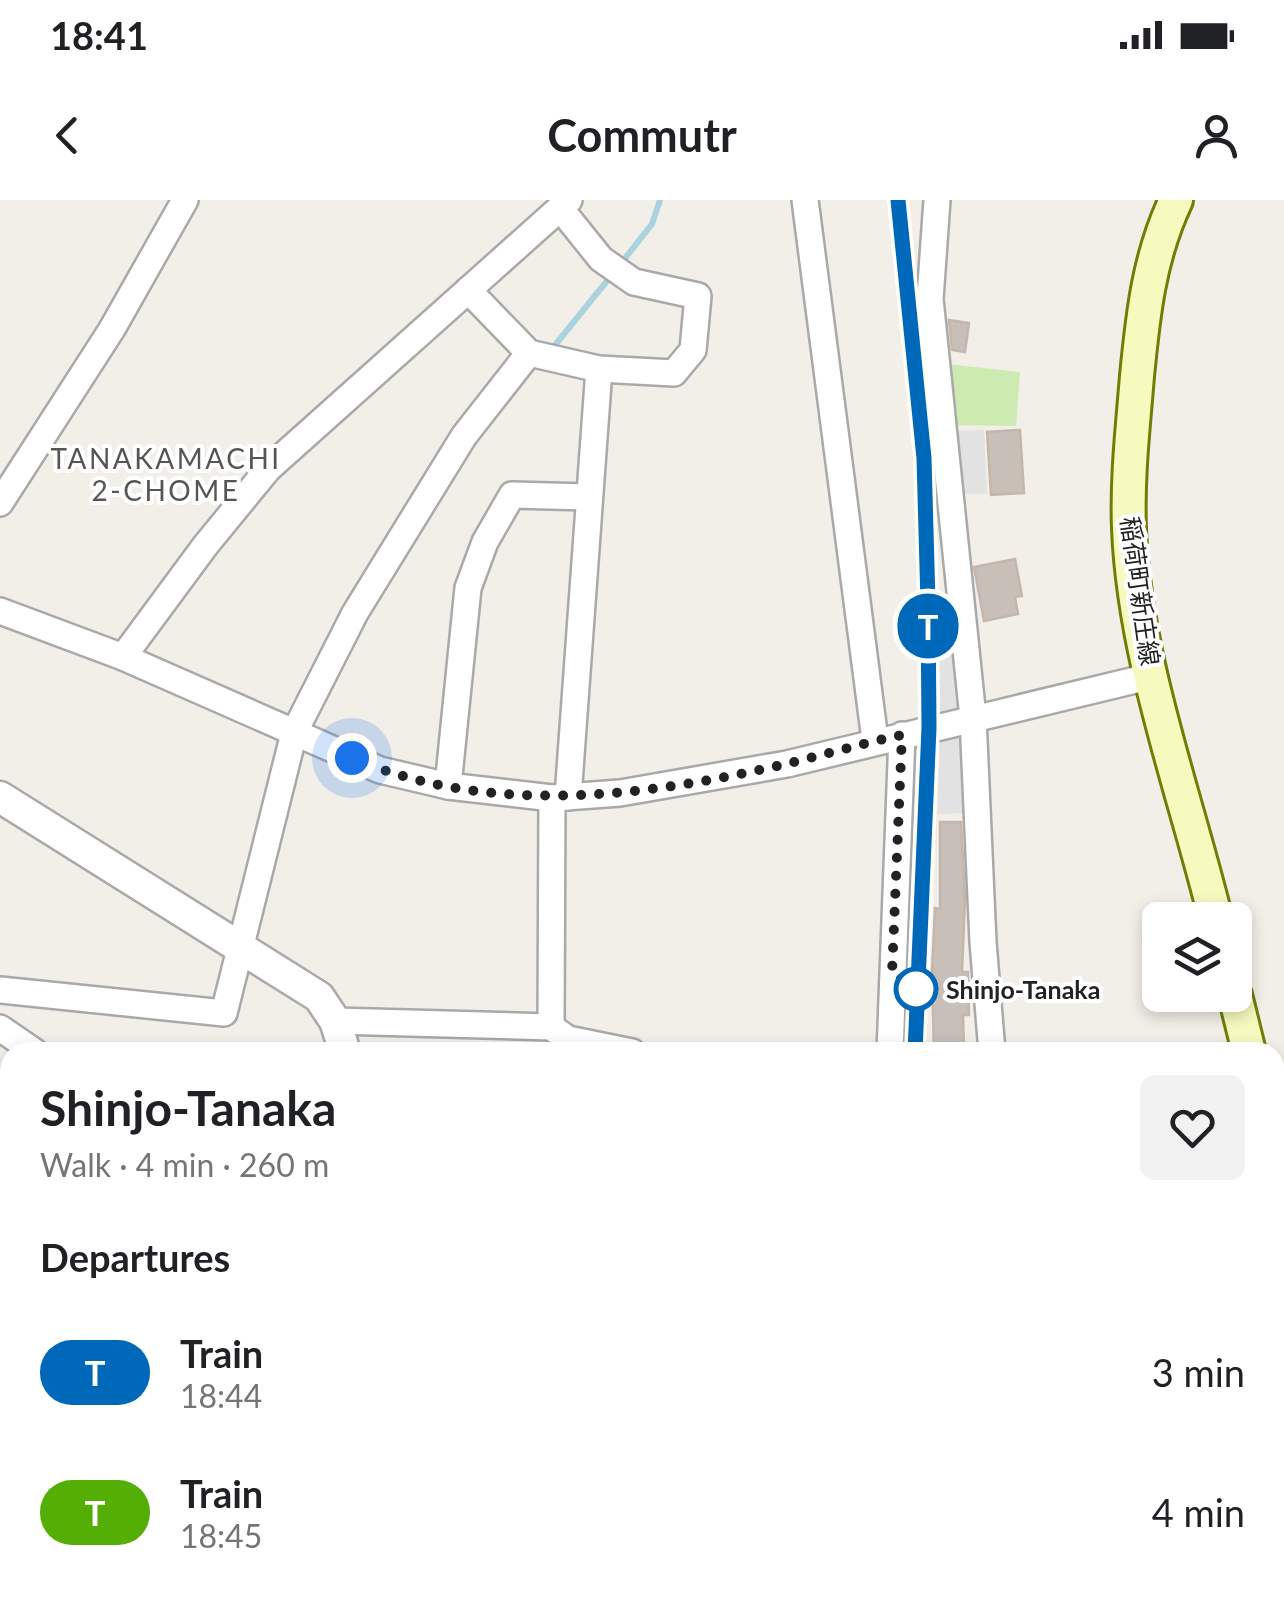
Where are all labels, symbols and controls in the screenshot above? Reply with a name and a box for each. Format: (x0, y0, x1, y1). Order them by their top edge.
text: 18:41 (50, 12, 148, 58)
icon: back (40, 108, 95, 163)
text: Commutr (547, 108, 737, 162)
icon: person (1189, 108, 1244, 163)
district label: TANAKAMACHI 2-CHOME (50, 441, 282, 507)
street label: 稲荷町新庄線 (1116, 515, 1166, 667)
line badge: T (896, 594, 960, 658)
text: T (918, 605, 939, 647)
your location (327, 733, 377, 783)
map controls (1142, 902, 1252, 1012)
button: layers (1142, 902, 1252, 1012)
marker: Shinjo-Tanaka (895, 968, 937, 1010)
place label: Shinjo-Tanaka (946, 974, 1100, 1004)
button: heart (1140, 1075, 1245, 1180)
text: Shinjo-Tanaka (40, 1079, 336, 1136)
text: Walk · 4 min · 260 m (40, 1145, 329, 1184)
text: Departures (40, 1234, 230, 1280)
text: Train (180, 1330, 263, 1376)
text: 3 min (1152, 1349, 1245, 1395)
text: T (85, 1351, 106, 1393)
text: 18:44 (180, 1376, 262, 1415)
text: Train (180, 1470, 263, 1516)
text: 4 min (1152, 1489, 1245, 1535)
text: T (85, 1491, 106, 1533)
text: 18:45 (180, 1516, 262, 1555)

